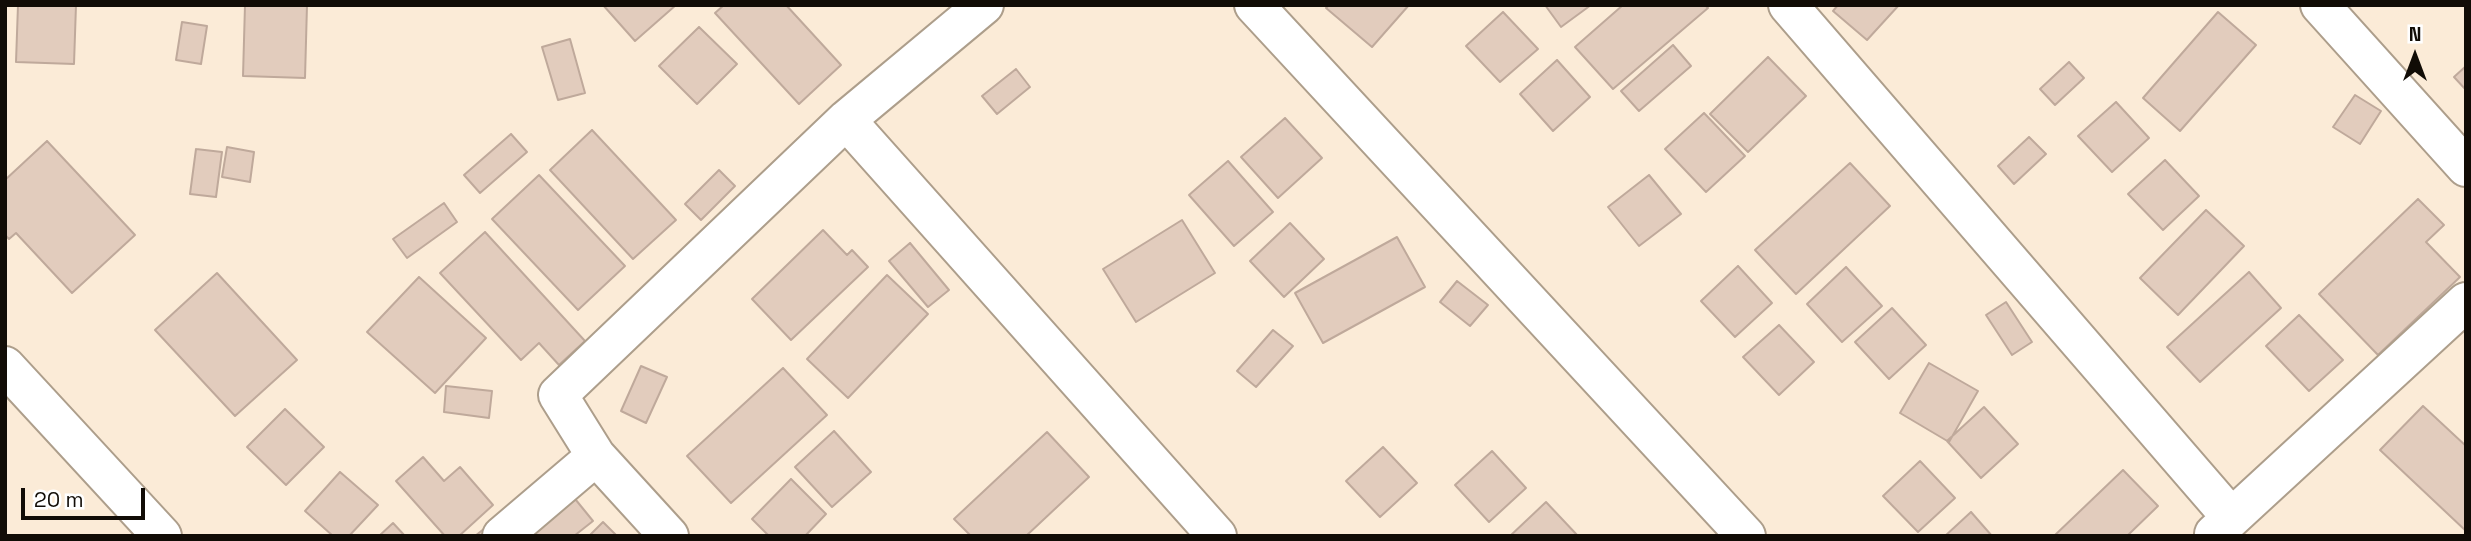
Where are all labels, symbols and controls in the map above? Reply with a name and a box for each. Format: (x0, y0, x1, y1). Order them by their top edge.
north arrow (2380, 21, 2450, 91)
text: N (2409, 22, 2421, 47)
scale bar (24, 475, 149, 518)
text: 20 m (34, 486, 84, 513)

